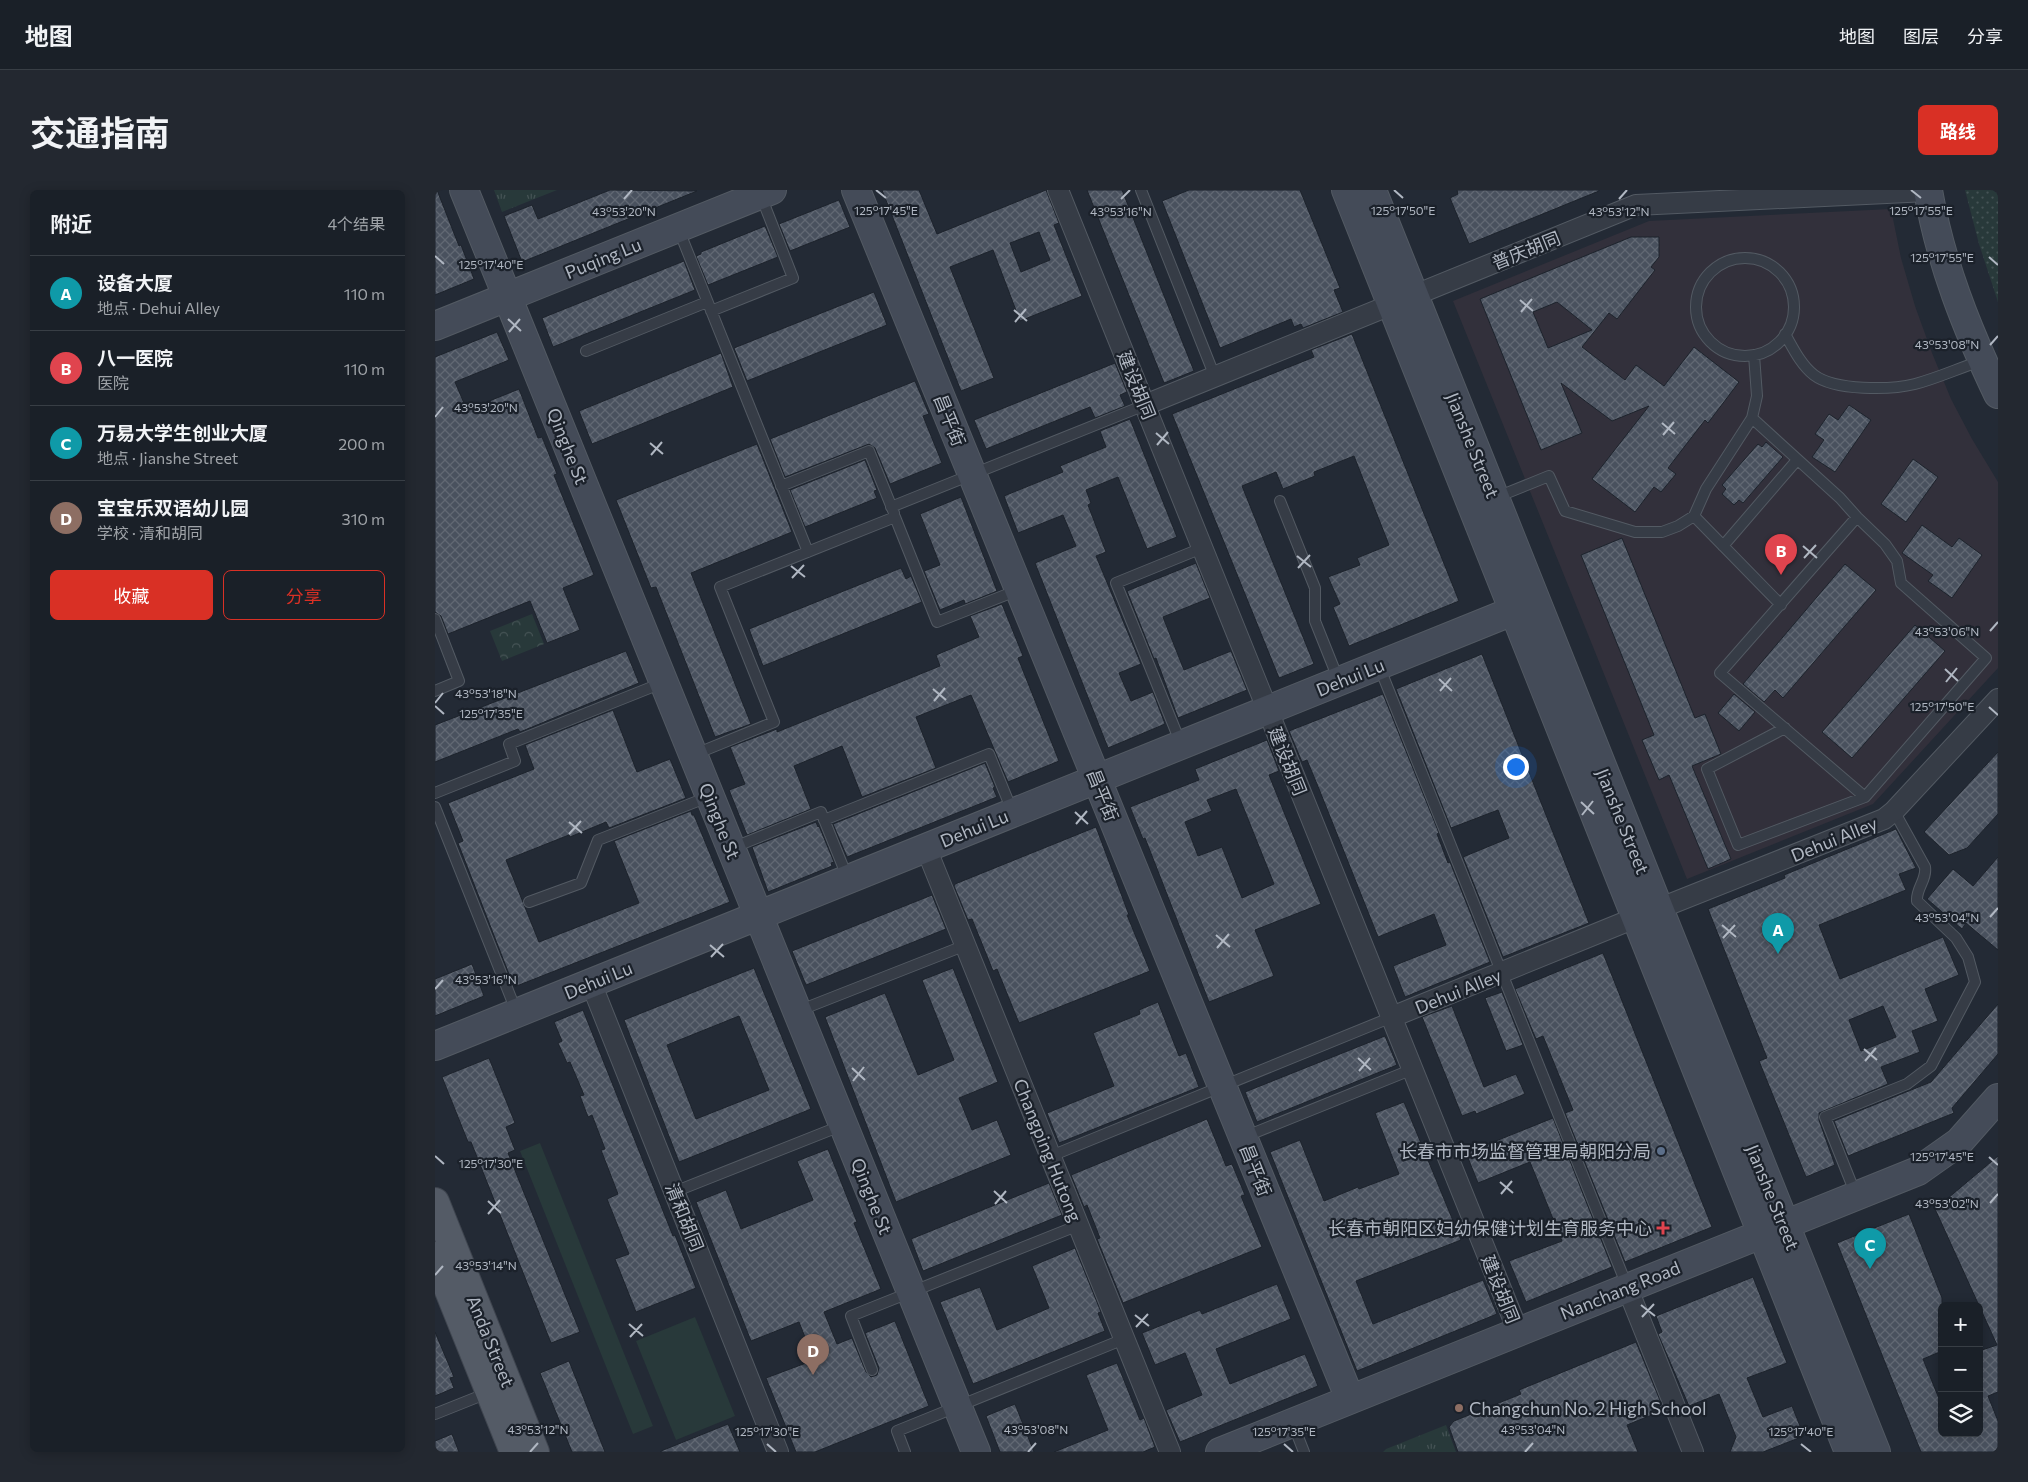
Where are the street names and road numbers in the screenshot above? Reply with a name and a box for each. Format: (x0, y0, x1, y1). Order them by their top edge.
street label: 普庆胡同 (1489, 226, 1563, 274)
street label: Puqing Lu (562, 233, 644, 283)
street label: 建设胡同 (1113, 348, 1161, 422)
street label: Jianshe Street (1442, 389, 1504, 501)
street label: 昌平街 (930, 391, 970, 449)
street label: Qinghe St (543, 405, 593, 487)
street label: Dehui Lu (1313, 653, 1387, 701)
street label: 建设胡同 (1264, 724, 1312, 798)
street label: Jianshe Street (1592, 765, 1654, 877)
street label: 昌平街 (1083, 766, 1123, 824)
street label: Qinghe St (695, 780, 745, 862)
street label: Dehui Lu (937, 804, 1011, 852)
street label: Dehui Alley (1788, 812, 1880, 866)
street label: Dehui Lu (561, 956, 635, 1004)
street label: Dehui Alley (1412, 964, 1504, 1018)
street label: Changping Hutong (1009, 1075, 1087, 1225)
street label: 昌平街 (1236, 1141, 1276, 1199)
street label: Jianshe Street (1742, 1141, 1804, 1253)
street label: Qinghe St (847, 1155, 897, 1237)
street label: 清和胡同 (661, 1180, 709, 1254)
street label: 建设胡同 (1477, 1252, 1525, 1326)
street label: Nanchang Road (1557, 1256, 1683, 1324)
street label: Anda Street (463, 1292, 519, 1390)

